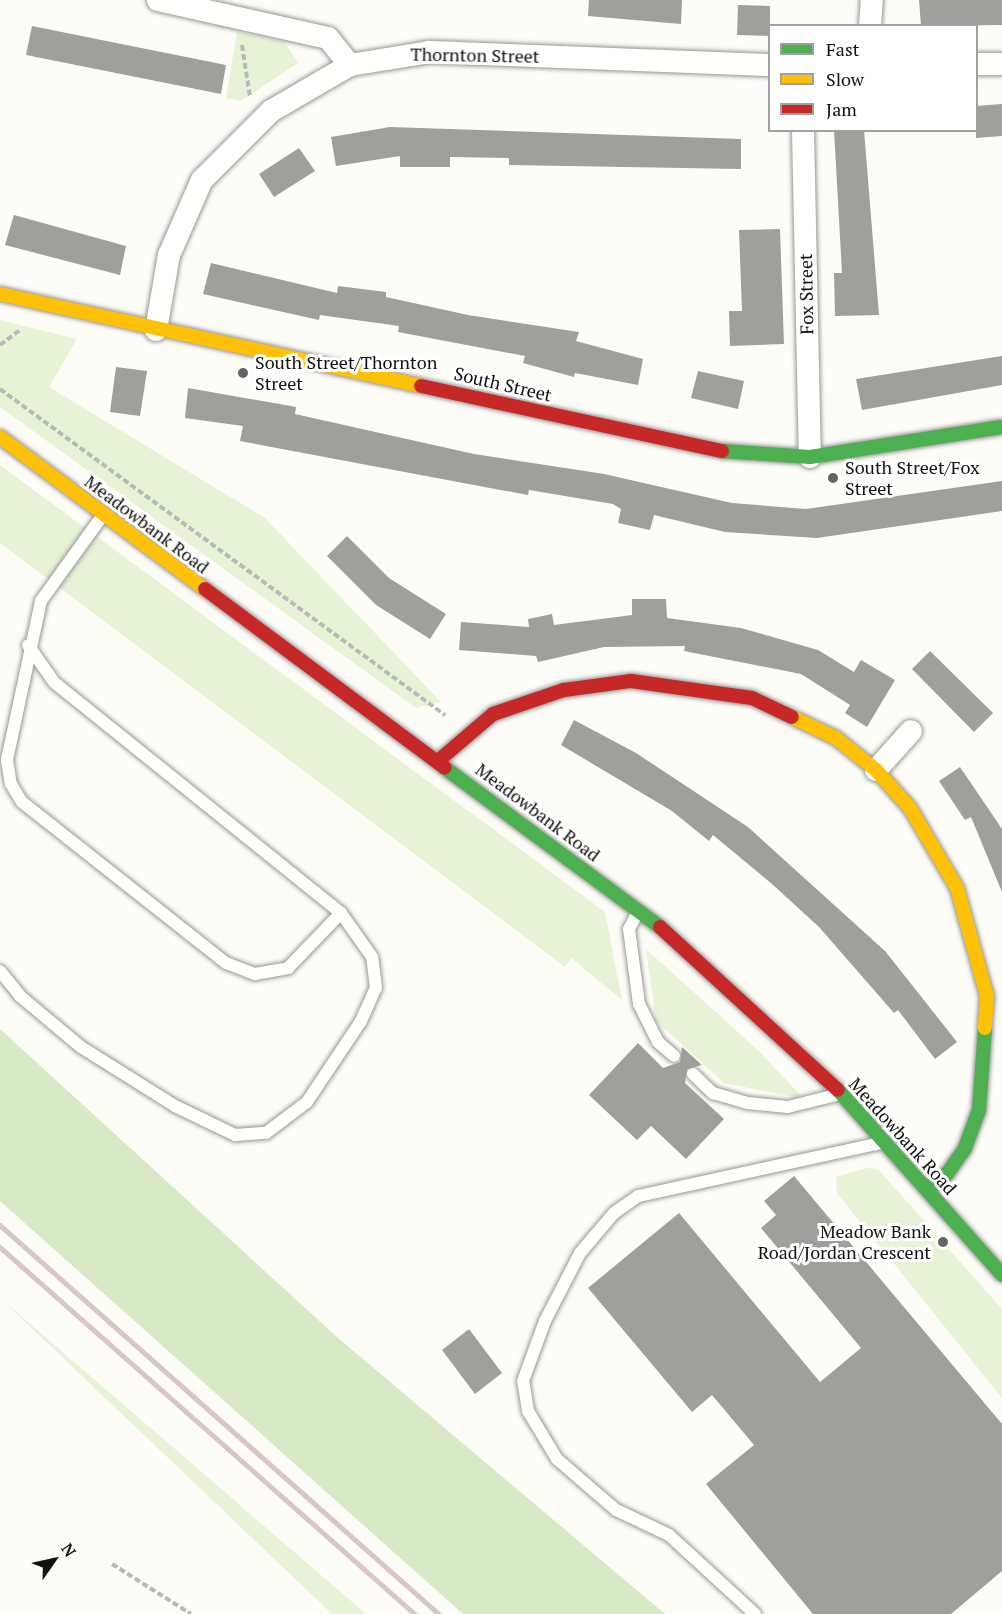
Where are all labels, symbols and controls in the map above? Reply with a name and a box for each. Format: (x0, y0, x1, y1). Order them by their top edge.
legend (768, 24, 978, 132)
text: Fast (826, 37, 859, 61)
street label: Thornton Street (410, 43, 540, 67)
text: Slow (826, 67, 864, 91)
text: Jam (826, 97, 857, 121)
street label: Fox Street (794, 253, 818, 335)
place label: South Street/Thornton Street (255, 352, 437, 394)
street label: South Street (452, 362, 554, 406)
marker: South Street/Thornton Street (236, 366, 250, 380)
place label: South Street/Fox Street (845, 457, 980, 500)
street label: Meadowbank Road (81, 470, 213, 578)
marker: South Street/Fox Street (826, 471, 840, 485)
street label: Meadowbank Road (472, 758, 604, 866)
street label: Meadowbank Road (845, 1073, 961, 1199)
place label: Meadow Bank Road/Jordan Crescent (758, 1221, 931, 1264)
marker: Meadow Bank Road/Jordan Crescent (936, 1235, 950, 1249)
north arrow (24, 1530, 84, 1590)
text: N (56, 1539, 81, 1561)

